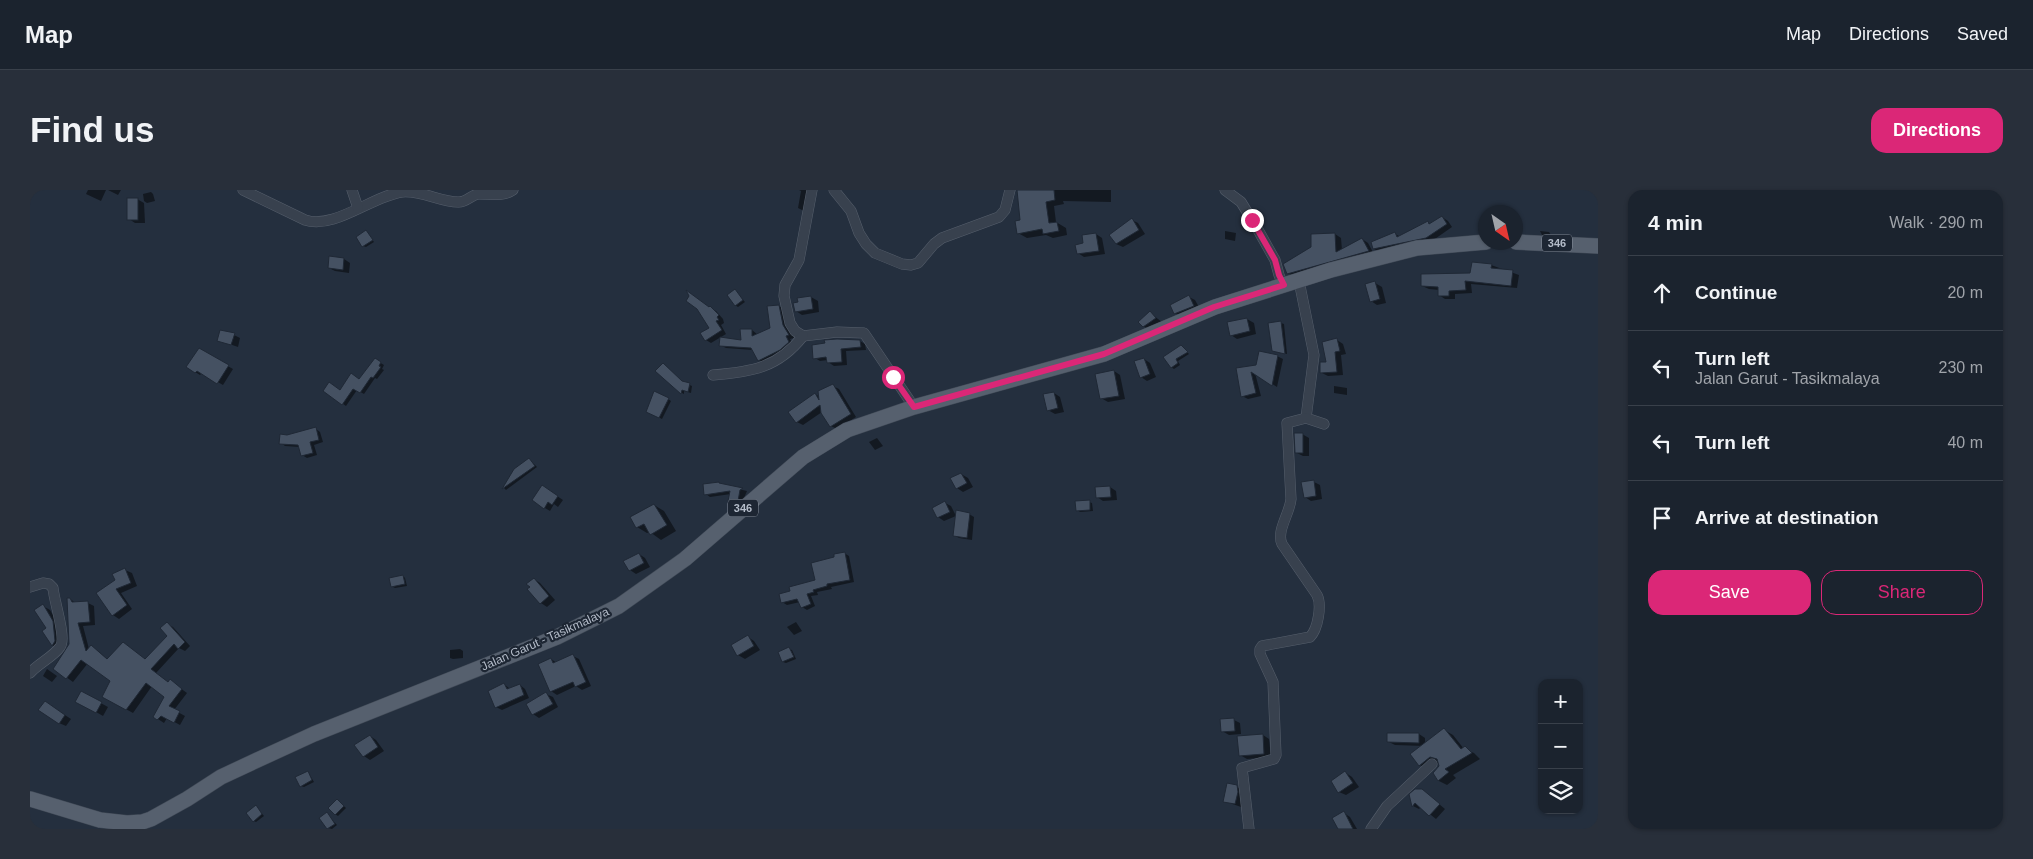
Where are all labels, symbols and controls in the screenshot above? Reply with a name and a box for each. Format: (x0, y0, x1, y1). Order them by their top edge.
text: Map (25, 21, 73, 48)
text: Map (1786, 24, 1821, 44)
text: Directions (1849, 24, 1929, 44)
text: Saved (1957, 24, 2008, 44)
button: Directions (1871, 108, 2003, 153)
text: Find us (30, 110, 154, 149)
north arrow (1478, 205, 1523, 250)
route end (1241, 209, 1264, 232)
text: 4 min (1648, 211, 1703, 234)
text: Walk · 290 m (1889, 214, 1983, 231)
road number: 346 (1542, 234, 1572, 252)
icon: ahead (1648, 279, 1676, 307)
text: Continue (1695, 282, 1777, 303)
text: 20 m (1947, 284, 1983, 301)
text: Turn left (1695, 348, 1770, 369)
icon: left (1648, 354, 1676, 382)
text: 230 m (1939, 359, 1983, 376)
route start (882, 366, 905, 389)
text: Jalan Garut - Tasikmalaya (1695, 370, 1880, 387)
icon: left (1648, 429, 1676, 457)
text: Turn left (1695, 432, 1770, 453)
text: 40 m (1947, 434, 1983, 451)
road number: 346 (728, 500, 758, 516)
icon: arrive (1648, 504, 1676, 532)
text: Arrive at destination (1695, 507, 1879, 528)
button: Save (1648, 570, 1811, 615)
button: Share (1821, 570, 1983, 615)
street label: Jalan Garut - Tasikmalaya (479, 604, 611, 674)
map controls (1538, 679, 1583, 814)
button: + (1538, 679, 1583, 724)
button: − (1538, 724, 1583, 769)
button: layers (1538, 769, 1583, 814)

